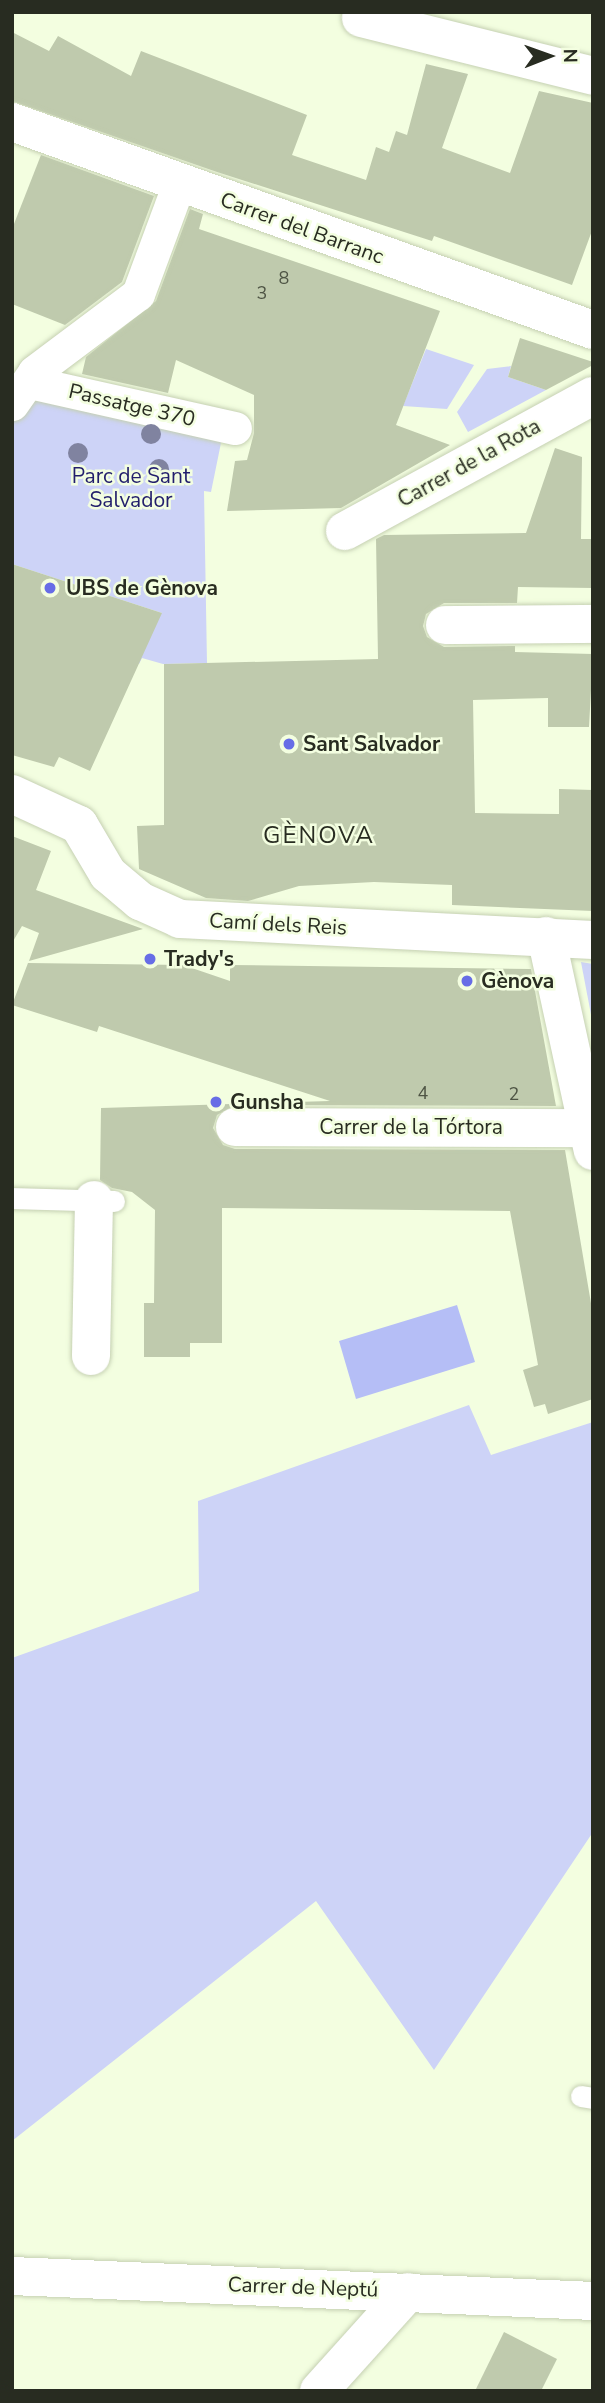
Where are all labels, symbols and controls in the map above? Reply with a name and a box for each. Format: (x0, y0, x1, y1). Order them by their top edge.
north arrow (514, 21, 584, 91)
text: N (557, 48, 583, 63)
street label: Carrer del Barranc (217, 187, 387, 269)
house number: 8 (279, 267, 289, 289)
house number: 3 (257, 282, 267, 304)
street label: Passatge 370 (66, 378, 198, 432)
street label: Carrer de la Rota (393, 413, 545, 513)
park label: Parc de Sant Salvador (72, 463, 190, 513)
place label: UBS de Gènova (66, 575, 218, 601)
marker: UBS de Gènova (40, 578, 60, 598)
place label: Sant Salvador (303, 731, 440, 757)
marker: Sant Salvador (281, 736, 297, 752)
district label: GÈNOVA (264, 822, 374, 850)
street label: Camí dels Reis (208, 908, 348, 940)
place label: Trady's (164, 946, 234, 972)
marker: Trady's (142, 951, 158, 967)
place label: Gènova (481, 968, 554, 994)
marker: Gènova (459, 973, 475, 989)
house number: 4 (418, 1082, 428, 1104)
house number: 2 (509, 1083, 519, 1105)
place label: Gunsha (230, 1089, 304, 1115)
marker: Gunsha (208, 1094, 224, 1110)
street label: Carrer de la Tórtora (319, 1114, 503, 1140)
street label: Carrer de Neptú (227, 2272, 379, 2302)

